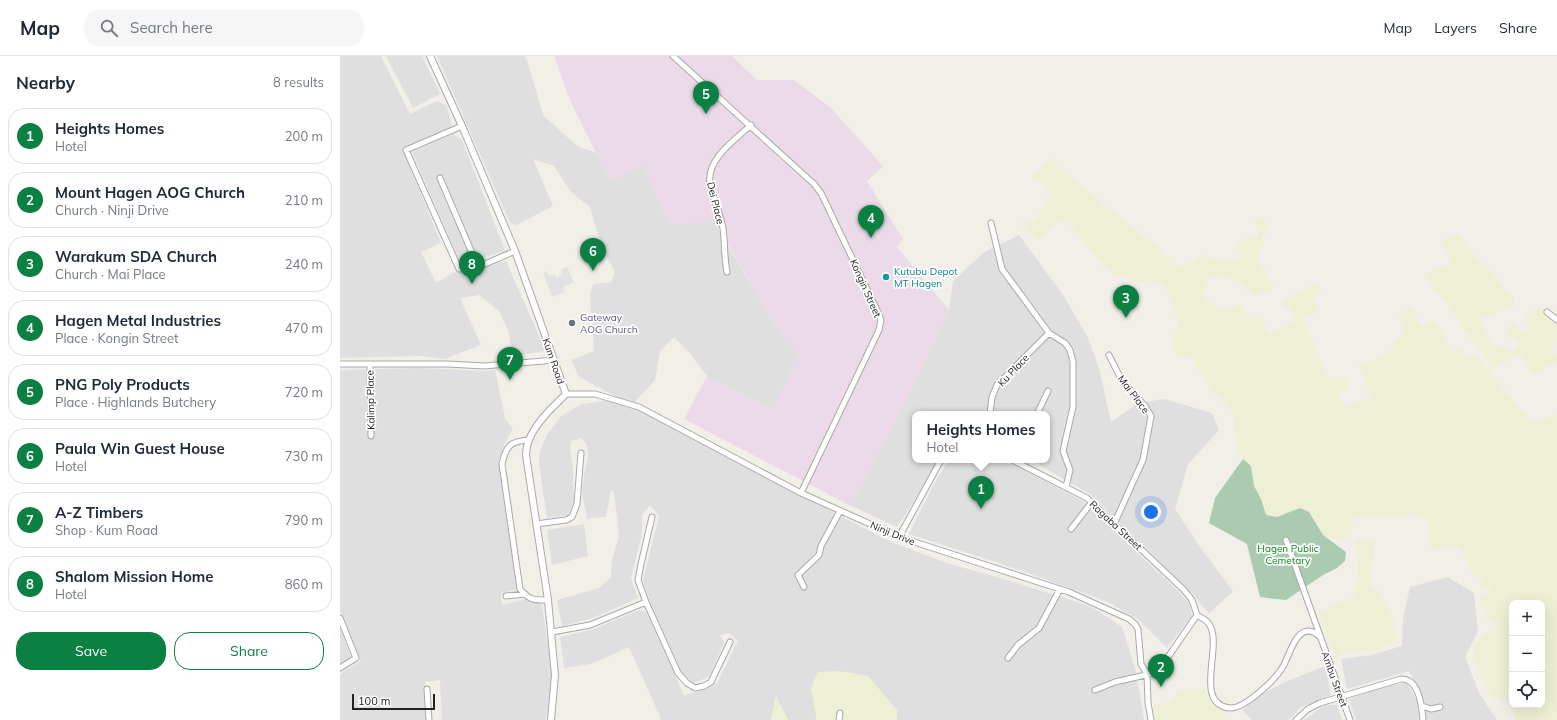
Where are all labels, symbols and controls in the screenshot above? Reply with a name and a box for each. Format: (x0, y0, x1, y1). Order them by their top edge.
search box (84, 10, 364, 46)
text: Map (20, 16, 60, 40)
icon: search (98, 17, 120, 39)
text: Search here (130, 18, 213, 37)
text: Map (1383, 19, 1412, 37)
text: Layers (1434, 19, 1477, 37)
text: Share (1499, 19, 1537, 37)
text: Nearby (16, 72, 75, 93)
text: 8 results (273, 74, 324, 90)
pin: 5 (693, 81, 719, 114)
text: Heights Homes (55, 119, 164, 138)
text: 1 (26, 128, 34, 144)
text: 200 m (285, 128, 323, 144)
text: Hotel (55, 138, 87, 154)
street label: Dei Place (704, 181, 727, 226)
text: Mount Hagen AOG Church (55, 183, 245, 202)
text: 2 (26, 192, 34, 208)
text: 210 m (285, 192, 323, 208)
text: Church · Ninji Drive (55, 202, 169, 218)
pin: 4 (858, 205, 884, 238)
pin: 6 (580, 238, 606, 271)
text: Warakum SDA Church (55, 247, 217, 266)
pin: 8 (459, 251, 485, 284)
text: 3 (26, 256, 34, 272)
text: 240 m (285, 256, 323, 272)
street label: Kongin Street (847, 257, 884, 320)
place label: Kutubu Depot MT Hagen (894, 265, 958, 290)
text: Church · Mai Place (55, 266, 166, 282)
marker: Kutubu Depot MT Hagen (881, 272, 891, 282)
pin: 3 (1113, 285, 1139, 318)
text: Hagen Metal Industries (55, 311, 221, 330)
place label: Gateway AOG Church (580, 311, 638, 336)
marker: Gateway AOG Church (567, 318, 577, 328)
text: 4 (26, 320, 34, 336)
text: 470 m (285, 320, 323, 336)
text: Place · Kongin Street (55, 330, 179, 346)
street label: Kum Road (540, 336, 567, 386)
pin: 7 (497, 347, 523, 380)
street label: Ku Place (995, 351, 1032, 389)
street label: Kalimp Place (363, 370, 378, 430)
street label: Mai Place (1115, 373, 1152, 416)
text: PNG Poly Products (55, 375, 190, 394)
text: 5 (26, 384, 34, 400)
text: 720 m (285, 384, 323, 400)
text: Place · Highlands Butchery (55, 394, 216, 410)
popup (912, 411, 1050, 463)
text: Heights Homes (926, 420, 1036, 439)
text: Paula Win Guest House (55, 439, 225, 458)
text: Hotel (926, 439, 958, 455)
text: 6 (26, 448, 34, 464)
text: 730 m (285, 448, 323, 464)
text: Hotel (55, 458, 87, 474)
pin: 1 (968, 476, 994, 509)
street label: Ragaba Street (1087, 498, 1145, 553)
your location (1141, 502, 1161, 522)
text: A-Z Timbers (55, 503, 143, 522)
text: 7 (26, 512, 34, 528)
text: 790 m (285, 512, 323, 528)
street label: Ninji Drive (868, 519, 917, 548)
text: Shop · Kum Road (55, 522, 158, 538)
park label: Hagen Public Cemetary (1257, 542, 1319, 567)
text: Shalom Mission Home (55, 567, 214, 586)
text: 8 (26, 576, 34, 592)
text: 860 m (285, 576, 323, 592)
text: Hotel (55, 586, 87, 602)
map controls (1509, 600, 1545, 708)
button: + (1509, 600, 1545, 636)
button: Save (16, 632, 166, 670)
button: Share (174, 632, 324, 670)
button: − (1509, 636, 1545, 672)
street label: Ambu Street (1318, 650, 1351, 709)
pin: 2 (1148, 654, 1174, 687)
button: locate (1509, 672, 1545, 708)
scale bar (352, 692, 435, 711)
text: 100 m (358, 694, 390, 708)

